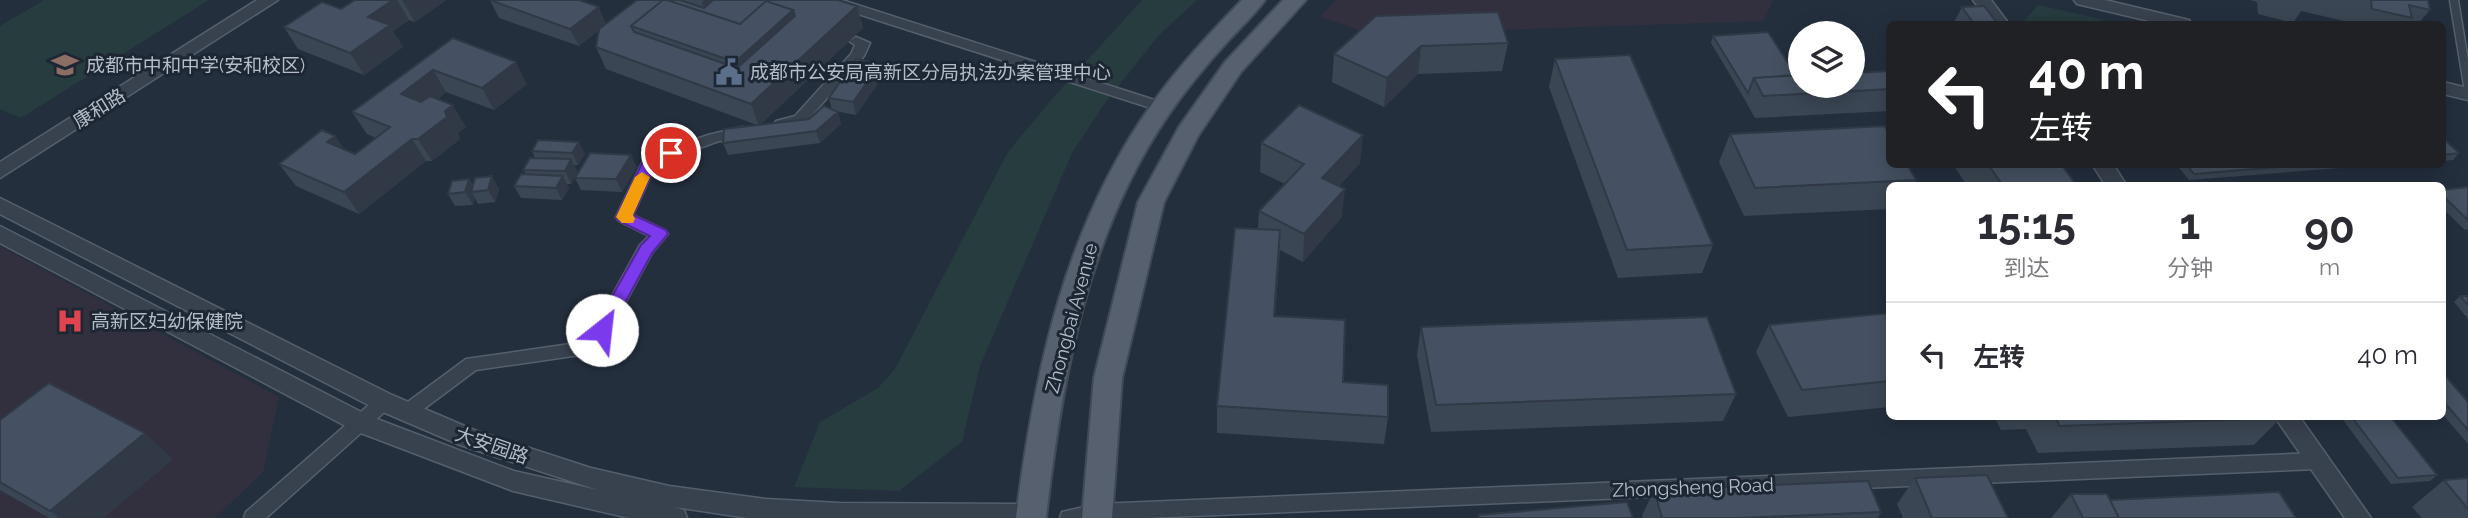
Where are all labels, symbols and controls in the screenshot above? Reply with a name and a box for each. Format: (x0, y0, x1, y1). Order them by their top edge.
map controls (1788, 21, 1865, 98)
button: layers (1788, 21, 1865, 98)
text: 40 m (2029, 43, 2144, 100)
icon: left (1914, 49, 2005, 140)
school or university icon: 成都市中和中学(安和校区) (50, 50, 80, 80)
place label: 成都市中和中学(安和校区) (86, 54, 305, 76)
public building icon: 成都市公安局高新区分局执法办案管理中心 (714, 57, 744, 87)
place label: 成都市公安局高新区分局执法办案管理中心 (750, 61, 1111, 83)
street label: 康和路 (69, 84, 129, 132)
text: 左转 (2029, 109, 2093, 146)
pin (641, 123, 701, 183)
icon: arrive (652, 134, 690, 172)
text: 15:15 (1977, 200, 2076, 249)
text: 1 (2180, 200, 2200, 249)
text: 90 (2304, 204, 2355, 253)
street label: Zhongbai Avenue (1040, 241, 1102, 395)
text: m (2319, 253, 2340, 280)
text: 到达 (2003, 254, 2049, 281)
text: 分钟 (2167, 254, 2213, 281)
position arrow (565, 293, 639, 367)
hospital icon: 高新区妇幼保健院 (55, 306, 85, 336)
place label: 高新区妇幼保健院 (91, 310, 243, 332)
icon: left (1914, 336, 1952, 374)
text: 40 m (2357, 340, 2418, 370)
text: 左转 (1973, 342, 2025, 372)
street label: 大安园路 (452, 422, 532, 468)
street label: Zhongsheng Road (1612, 473, 1774, 501)

